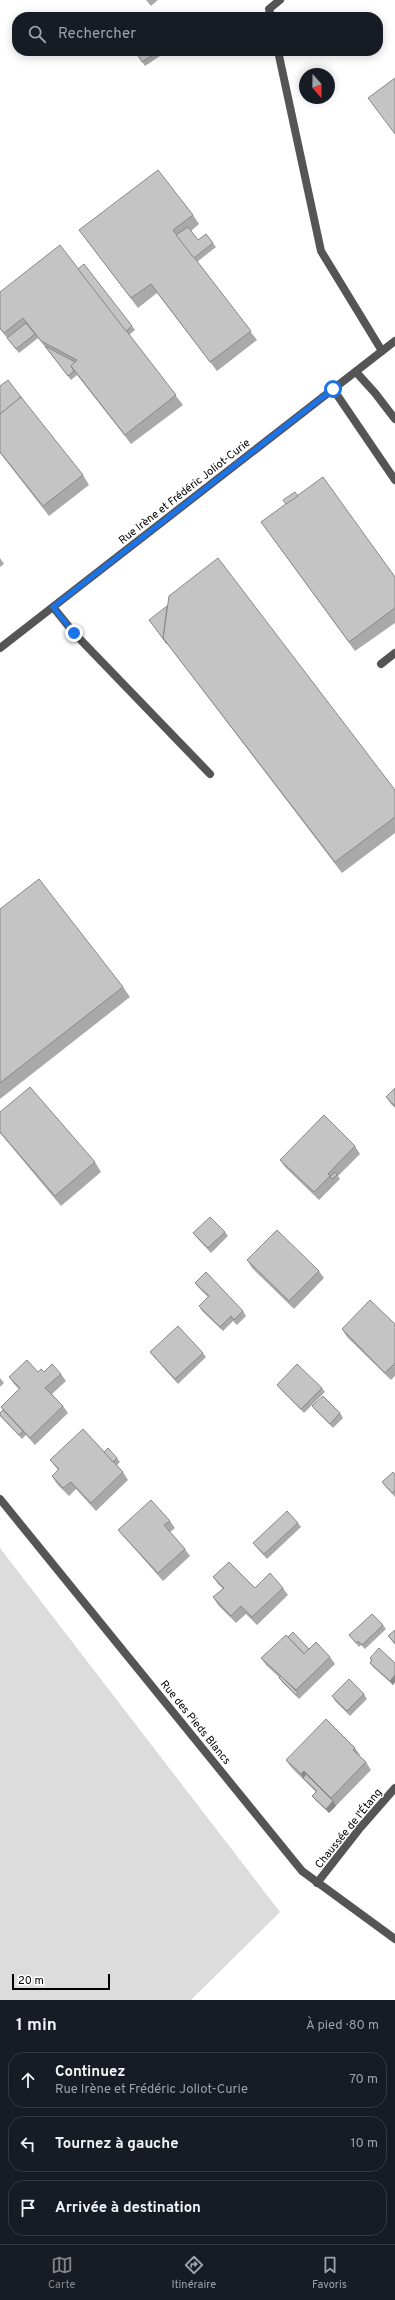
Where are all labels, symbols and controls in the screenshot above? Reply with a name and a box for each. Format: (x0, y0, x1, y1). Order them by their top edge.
search box (12, 12, 383, 56)
icon: search (26, 23, 48, 45)
text: Rechercher (58, 25, 136, 44)
north arrow (299, 68, 335, 104)
route start (324, 380, 342, 398)
street label: Rue Irène et Frédéric Joliot-Curie (116, 436, 253, 548)
route end (65, 624, 83, 642)
street label: Rue des Pieds Blancs (157, 1678, 233, 1768)
street label: Chaussée de l'Étang (311, 1785, 385, 1871)
scale bar (12, 1972, 110, 1991)
text: 20 m (18, 1974, 44, 1988)
text: 1 min (16, 2015, 57, 2037)
text: À pied · 80 m (306, 2018, 379, 2034)
text: Continuez (55, 2063, 125, 2082)
icon: ahead (17, 2069, 39, 2091)
text: 70 m (349, 2072, 378, 2088)
text: Rue Irène et Frédéric Joliot-Curie (55, 2082, 248, 2098)
icon: left (17, 2133, 39, 2155)
text: Tournez à gauche (55, 2135, 179, 2154)
text: 10 m (351, 2136, 378, 2152)
icon: arrive (17, 2197, 39, 2219)
text: Arrivée à destination (55, 2199, 201, 2218)
tab: Carte (48, 2254, 75, 2292)
tab: Itinéraire (171, 2254, 216, 2292)
tab: Favoris (312, 2254, 347, 2292)

